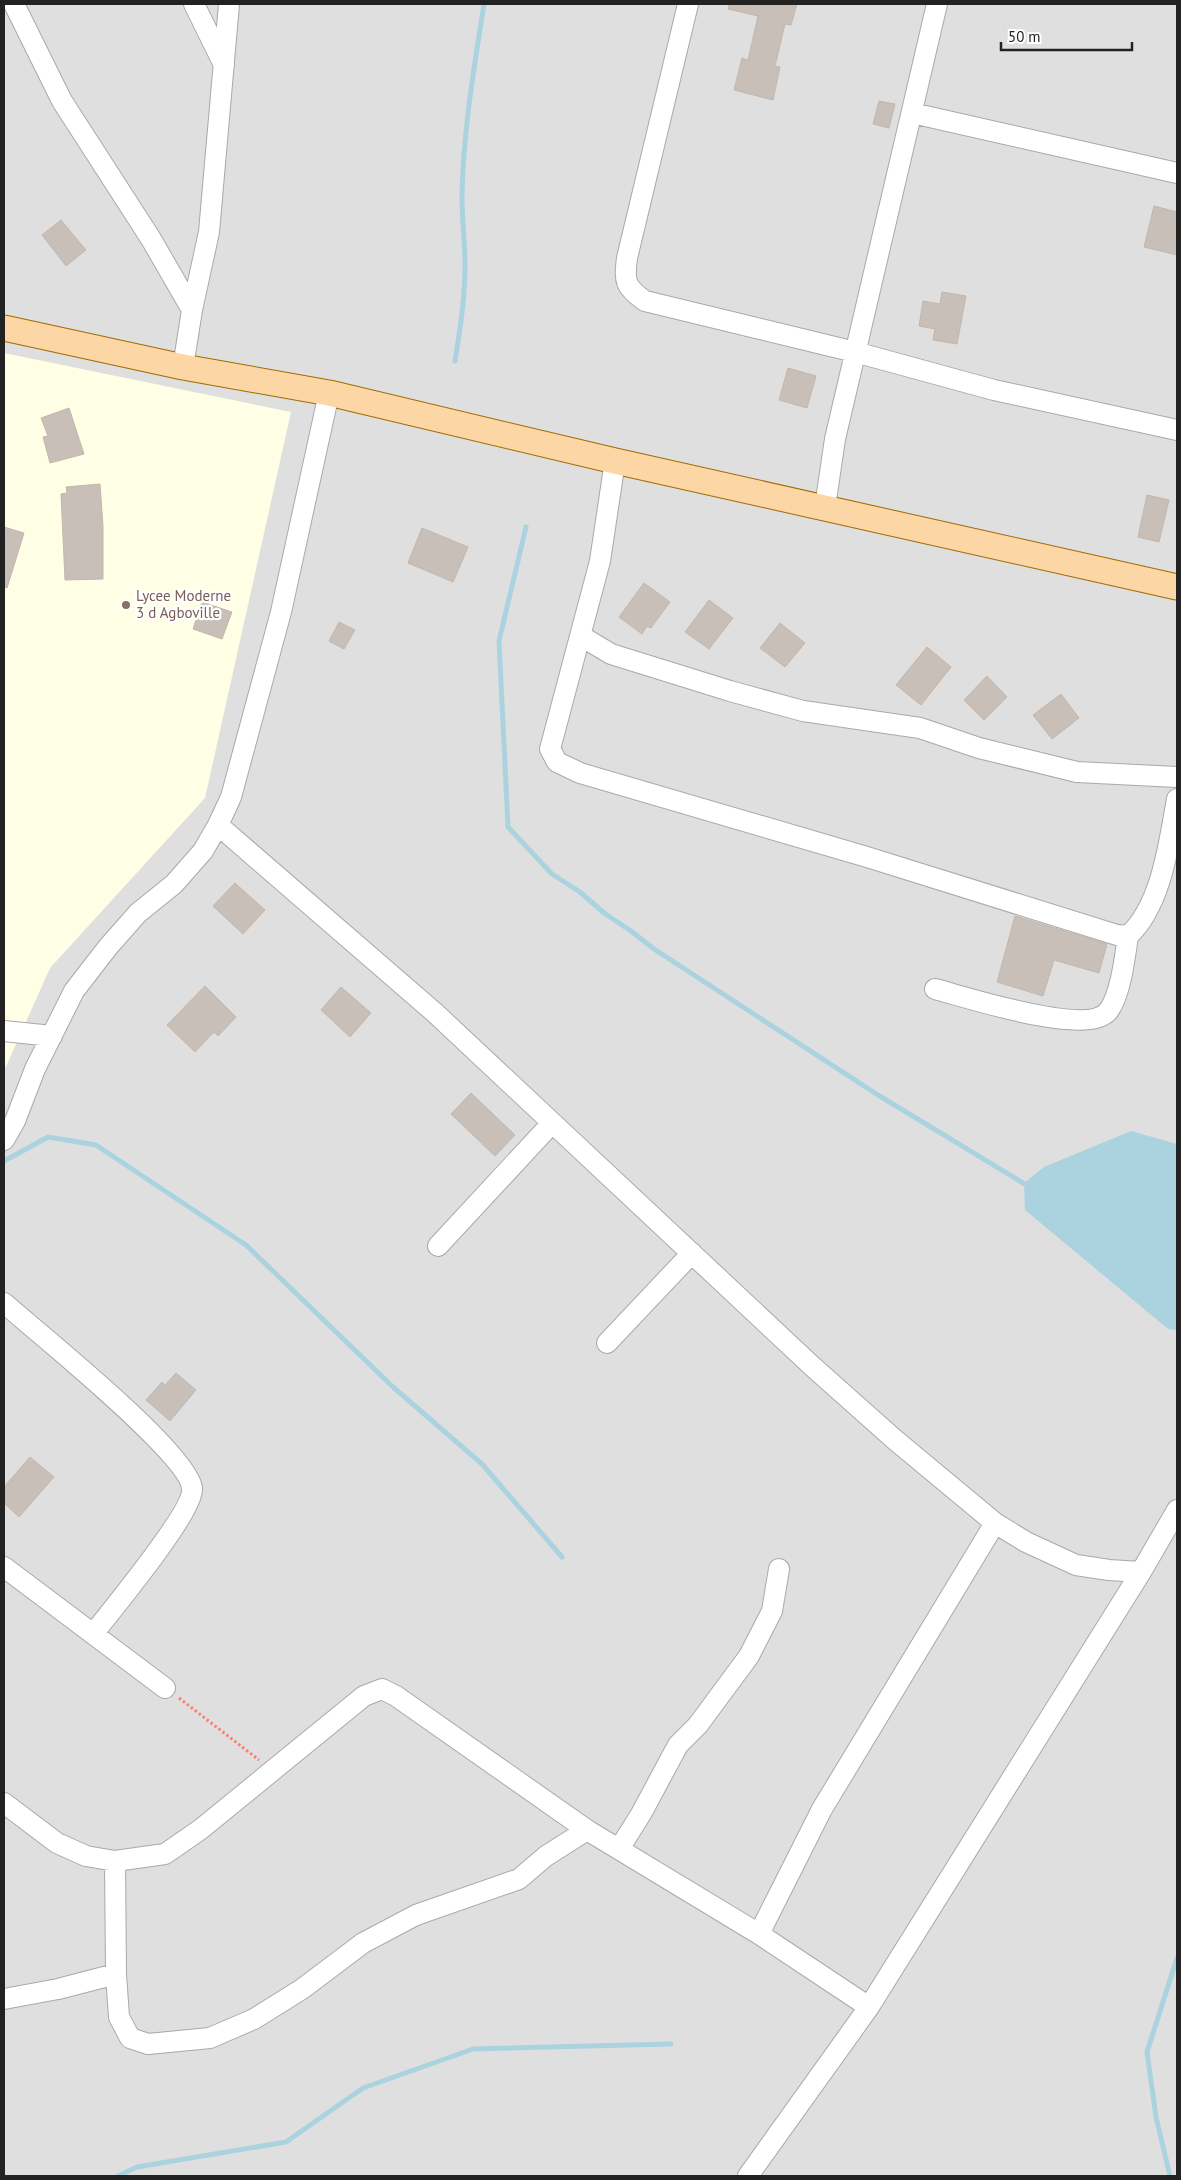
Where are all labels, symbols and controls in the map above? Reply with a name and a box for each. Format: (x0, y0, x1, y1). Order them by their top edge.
scale bar (1001, 20, 1132, 52)
text: 50 m (1008, 27, 1041, 46)
place label: Lycee Moderne 3 d Agboville (136, 586, 231, 622)
marker: Lycee Moderne 3 d Agboville (120, 599, 132, 611)

